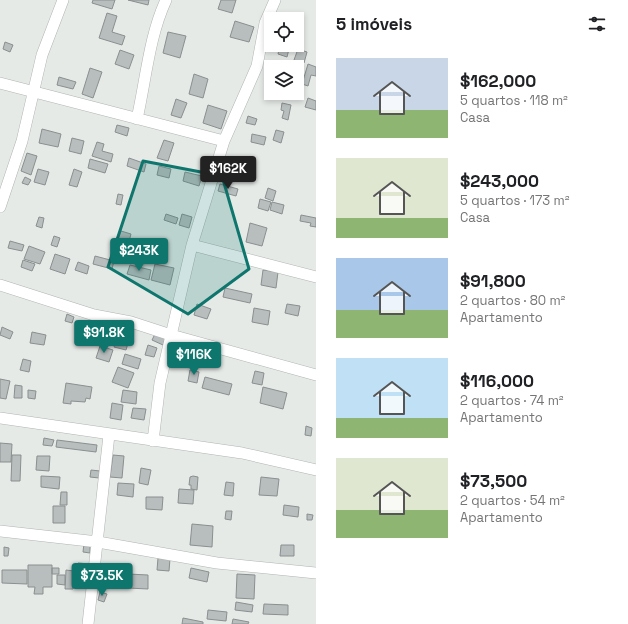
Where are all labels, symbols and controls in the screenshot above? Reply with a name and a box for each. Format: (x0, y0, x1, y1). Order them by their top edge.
map controls (264, 12, 304, 100)
button: locate (264, 12, 304, 52)
text: 5 imóveis (336, 13, 412, 35)
icon: filters (586, 13, 608, 35)
button: layers (264, 60, 304, 100)
text: $162,000 (460, 70, 536, 92)
icon: home (368, 74, 416, 122)
text: 5 quartos · 118 m² (460, 92, 568, 109)
text: Casa (460, 109, 490, 126)
pin: $162K (200, 156, 256, 190)
text: $162K (209, 160, 247, 177)
text: $243,000 (460, 170, 539, 192)
icon: home (368, 174, 416, 222)
text: 5 quartos · 173 m² (460, 192, 569, 209)
text: Casa (460, 209, 490, 226)
pin: $243K (111, 238, 167, 272)
text: $243K (119, 242, 159, 259)
text: $91,800 (460, 270, 526, 292)
icon: home (368, 274, 416, 322)
text: 2 quartos · 80 m² (460, 292, 565, 309)
text: Apartamento (460, 309, 543, 326)
pin: $91.8K (71, 320, 137, 354)
text: $91.8K (83, 324, 125, 341)
pin: $116K (166, 342, 222, 376)
text: $116K (176, 346, 212, 363)
text: $116,000 (460, 370, 534, 392)
icon: home (368, 374, 416, 422)
text: 2 quartos · 74 m² (460, 392, 564, 409)
text: Apartamento (460, 409, 543, 426)
text: $73,500 (460, 470, 527, 492)
icon: home (368, 474, 416, 522)
text: 2 quartos · 54 m² (460, 492, 565, 509)
text: Apartamento (460, 509, 543, 526)
pin: $73.5K (69, 563, 135, 597)
text: $73.5K (81, 567, 123, 584)

